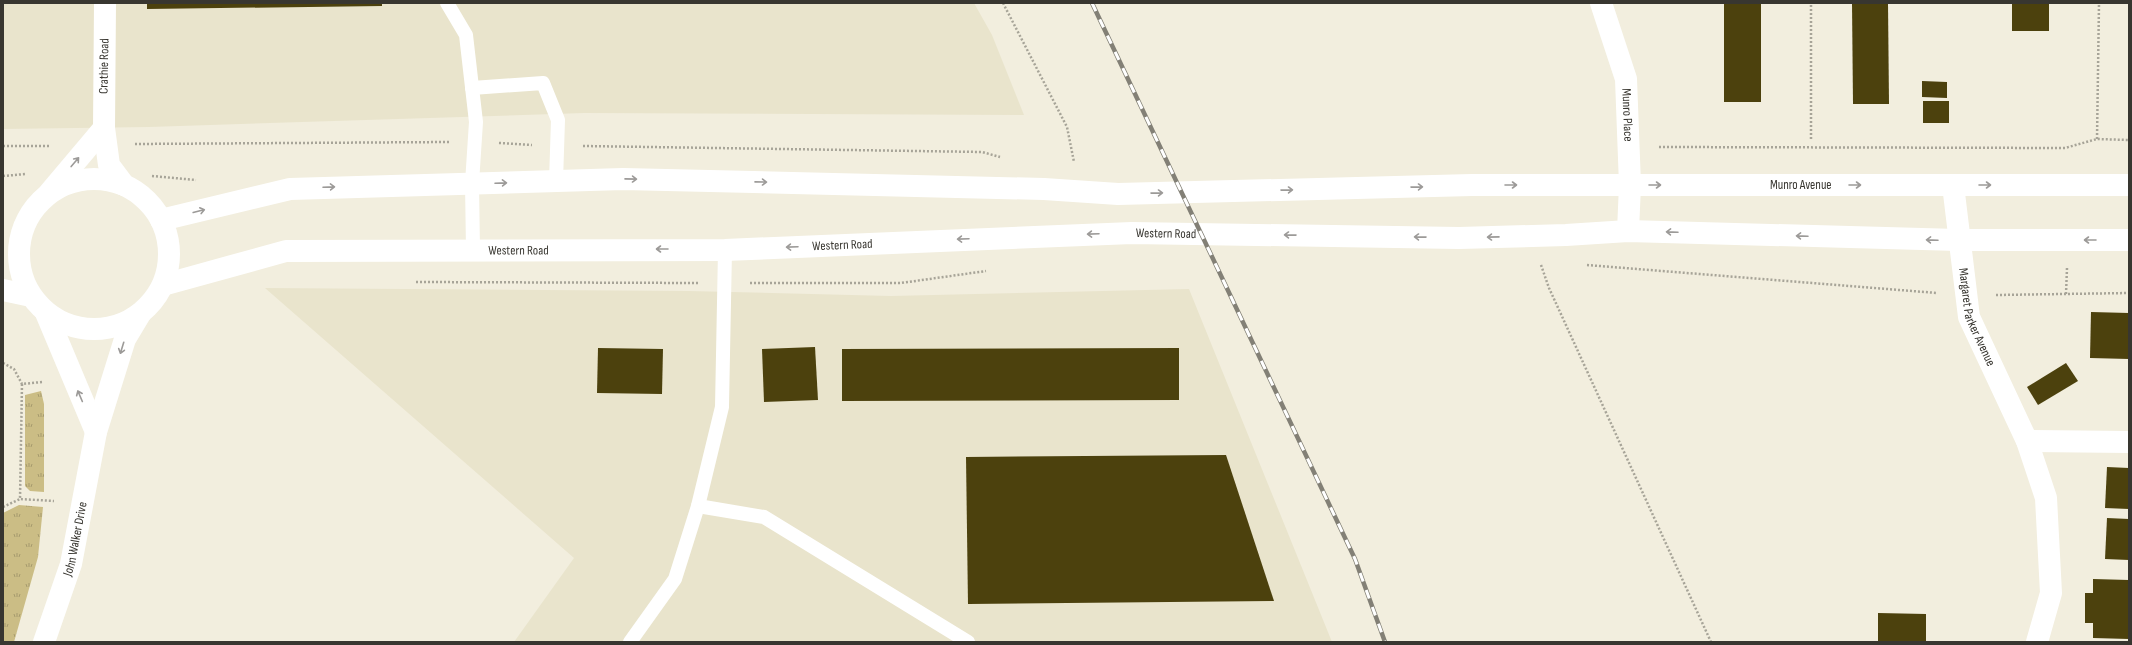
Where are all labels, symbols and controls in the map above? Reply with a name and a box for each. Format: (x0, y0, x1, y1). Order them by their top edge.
street label: Crathie Road (96, 38, 112, 94)
street label: Munro Place (1618, 88, 1636, 142)
one-way arrow (70, 157, 79, 167)
one-way arrow (624, 175, 637, 183)
street label: Munro Avenue (1770, 177, 1832, 193)
one-way arrow (754, 178, 767, 186)
one-way arrow (494, 179, 507, 186)
one-way arrow (1504, 181, 1517, 189)
one-way arrow (1648, 181, 1661, 189)
one-way arrow (1848, 181, 1861, 189)
one-way arrow (1978, 181, 1991, 189)
one-way arrow (1410, 183, 1423, 190)
one-way arrow (322, 184, 335, 191)
one-way arrow (1280, 186, 1293, 194)
one-way arrow (1150, 189, 1163, 197)
one-way arrow (192, 206, 205, 214)
street label: Western Road (1136, 225, 1196, 242)
one-way arrow (1666, 229, 1679, 236)
one-way arrow (1087, 230, 1100, 238)
one-way arrow (1284, 231, 1297, 239)
one-way arrow (1796, 232, 1809, 240)
one-way arrow (1414, 233, 1427, 241)
one-way arrow (1487, 233, 1500, 241)
street label: Western Road (812, 236, 873, 254)
one-way arrow (957, 236, 970, 243)
one-way arrow (1926, 236, 1939, 244)
one-way arrow (2084, 236, 2097, 244)
street label: Western Road (488, 242, 549, 259)
one-way arrow (786, 243, 799, 250)
one-way arrow (656, 245, 669, 253)
street label: Margaret Parker Avenue (1955, 267, 1999, 369)
one-way arrow (118, 341, 125, 354)
one-way arrow (76, 391, 83, 403)
street label: John Walker Drive (59, 500, 91, 579)

